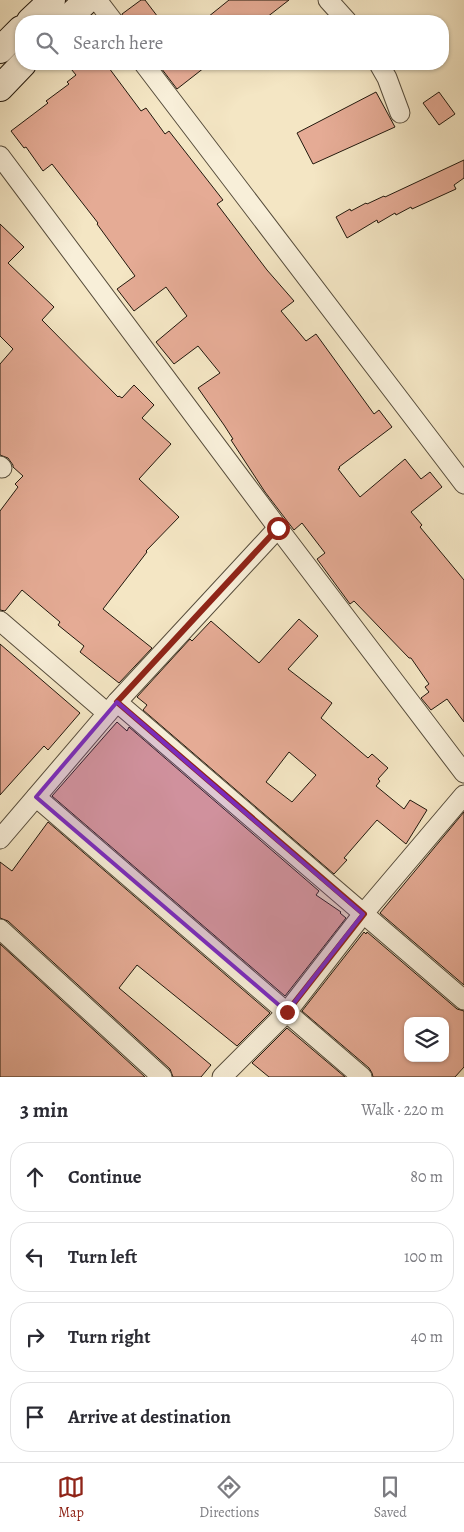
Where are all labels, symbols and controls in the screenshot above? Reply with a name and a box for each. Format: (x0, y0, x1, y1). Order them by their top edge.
search box (15, 15, 449, 70)
icon: search (33, 29, 61, 57)
text: Search here (73, 30, 163, 56)
route start (267, 517, 290, 540)
route end (276, 1001, 299, 1024)
map controls (404, 1017, 449, 1062)
button: layers (404, 1017, 449, 1062)
text: 3 min (20, 1096, 68, 1124)
text: Walk · 220 m (361, 1099, 444, 1121)
icon: ahead (21, 1163, 49, 1191)
text: Continue (68, 1164, 142, 1190)
text: 80 m (410, 1166, 443, 1188)
icon: left (21, 1243, 49, 1271)
text: Turn left (68, 1244, 137, 1270)
text: 100 m (404, 1246, 443, 1268)
icon: right (21, 1323, 49, 1351)
text: Turn right (68, 1324, 150, 1350)
text: 40 m (411, 1326, 443, 1348)
icon: arrive (21, 1403, 49, 1431)
text: Arrive at destination (68, 1404, 231, 1430)
tab: Map (57, 1473, 85, 1522)
tab: Directions (199, 1473, 259, 1522)
tab: Saved (374, 1473, 407, 1522)

